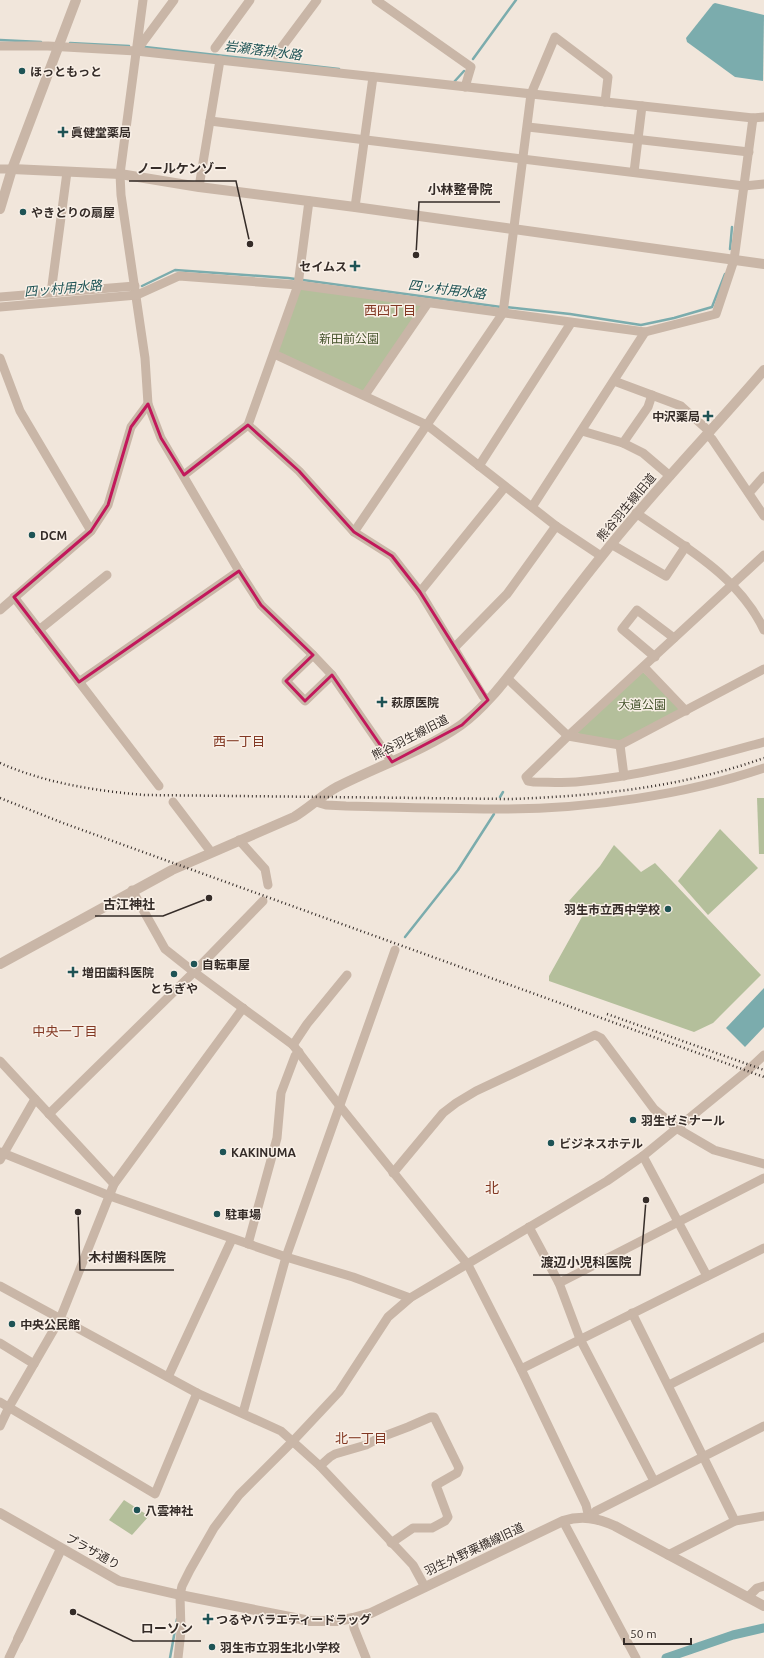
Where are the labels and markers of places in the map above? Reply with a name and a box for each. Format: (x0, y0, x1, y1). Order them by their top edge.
place label: ほっともっと (30, 65, 102, 78)
marker: ほっともっと (17, 66, 27, 76)
place label: 眞健堂薬局 (71, 126, 131, 139)
marker: 眞健堂薬局 (58, 127, 68, 137)
callout: ノールケンゾー (129, 156, 236, 181)
callout: 小林整骨院 (419, 177, 500, 202)
place label: やきとりの扇屋 (31, 206, 115, 219)
marker: やきとりの扇屋 (18, 207, 28, 217)
place label: セイムス (299, 260, 347, 273)
marker: セイムス (350, 261, 360, 271)
place label: 中沢薬局 (652, 410, 700, 423)
marker: 中沢薬局 (703, 411, 713, 421)
place label: DCM (40, 529, 67, 542)
marker: DCM (27, 530, 37, 540)
marker: 萩原医院 (376, 696, 388, 708)
place label: 萩原医院 (391, 696, 439, 709)
callout: 古江神社 (95, 891, 163, 916)
place label: 羽生市立西中学校 (564, 903, 660, 916)
marker: 羽生市立西中学校 (663, 904, 673, 914)
place label: 自転車屋 (202, 958, 250, 971)
marker: 自転車屋 (189, 959, 199, 969)
marker: 増田歯科医院 (67, 966, 79, 978)
place label: 増田歯科医院 (82, 966, 154, 979)
marker: とちぎや (169, 969, 179, 979)
place label: とちぎや (150, 982, 198, 995)
place label: 羽生ゼミナール (641, 1114, 725, 1127)
marker: 羽生ゼミナール (628, 1115, 638, 1125)
place label: ビジネスホテル (559, 1137, 643, 1150)
marker: ビジネスホテル (546, 1138, 556, 1148)
place label: KAKINUMA (231, 1146, 296, 1159)
marker: KAKINUMA (218, 1147, 228, 1157)
place label: 駐車場 (225, 1208, 261, 1221)
marker: 駐車場 (212, 1209, 222, 1219)
callout: 木村歯科医院 (80, 1245, 174, 1270)
callout: 渡辺小児科医院 (533, 1250, 640, 1275)
place label: 中央公民館 (20, 1318, 80, 1331)
marker: 中央公民館 (7, 1319, 17, 1329)
place label: 八雲神社 (145, 1504, 193, 1517)
marker: 八雲神社 (132, 1505, 142, 1515)
place label: つるやバラエティードラッグ (216, 1613, 371, 1626)
marker: つるやバラエティードラッグ (203, 1614, 213, 1624)
callout: ローソン (133, 1616, 201, 1641)
place label: 羽生市立羽生北小学校 (220, 1641, 340, 1654)
marker: 羽生市立羽生北小学校 (207, 1642, 217, 1652)

